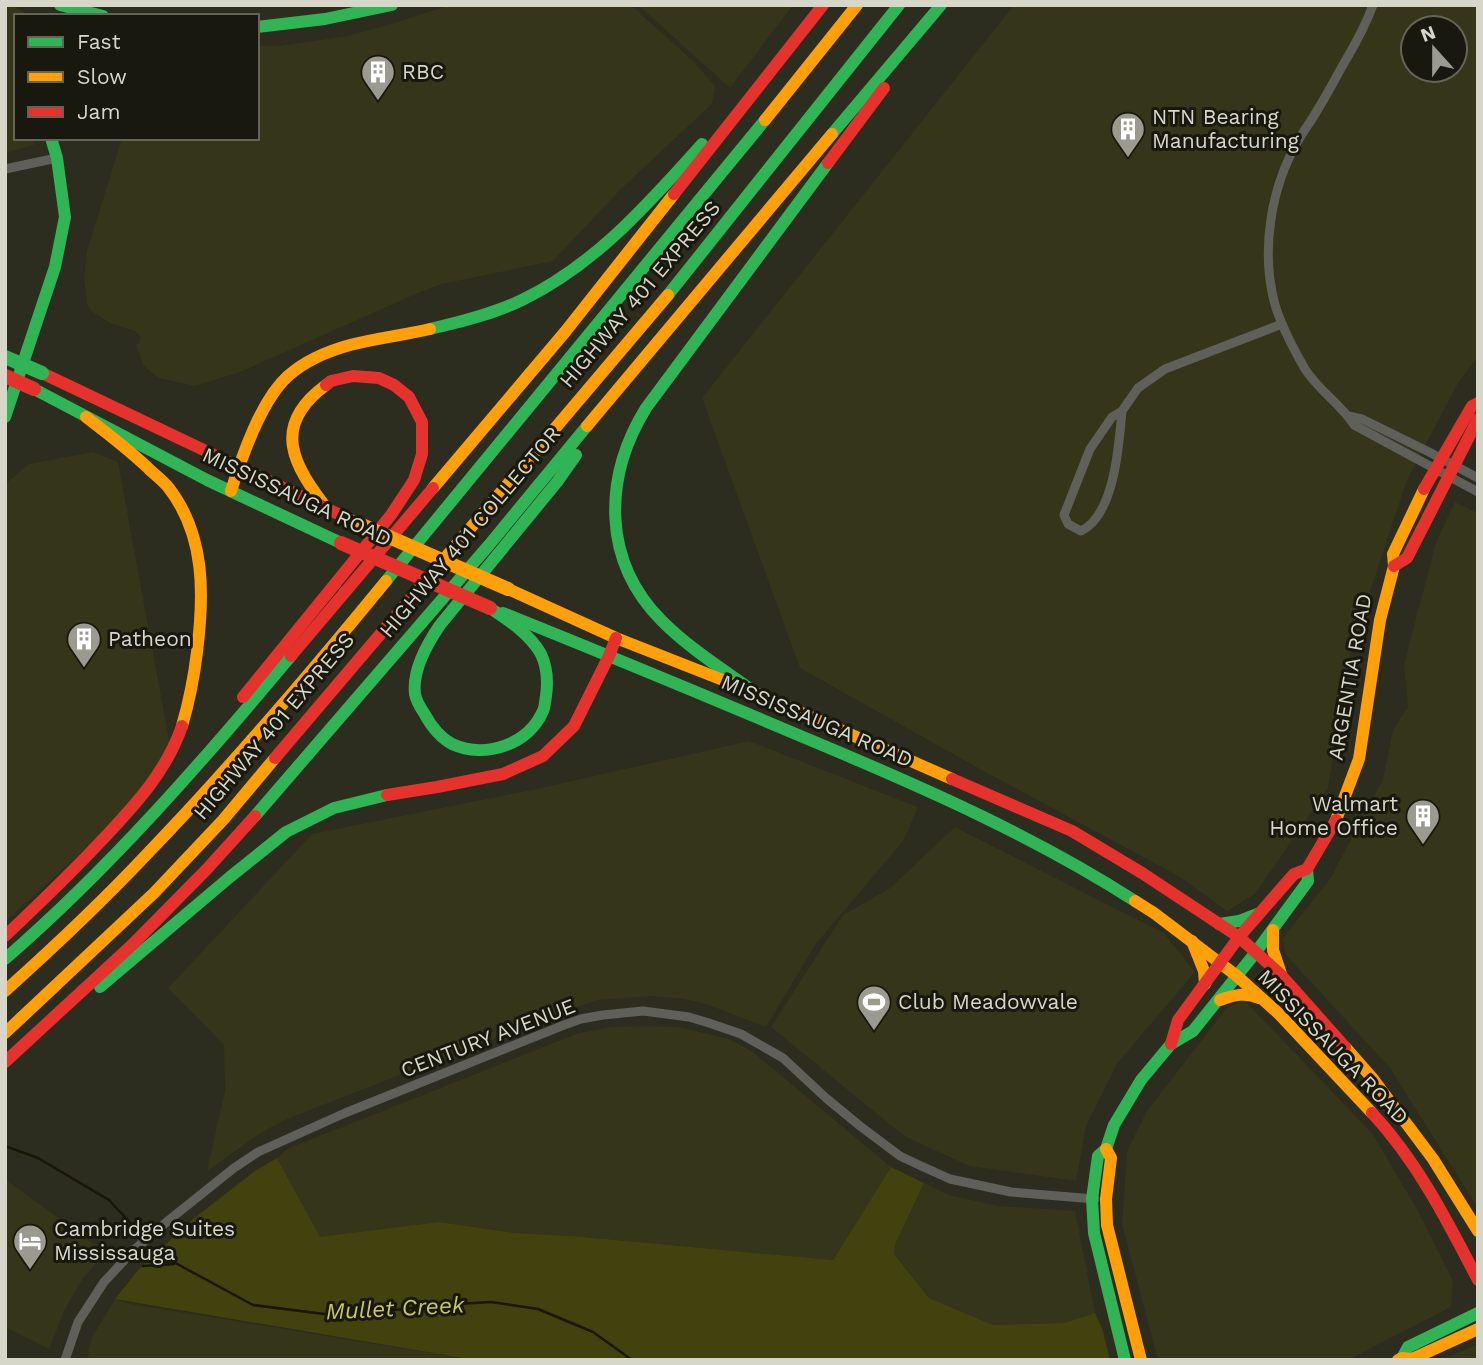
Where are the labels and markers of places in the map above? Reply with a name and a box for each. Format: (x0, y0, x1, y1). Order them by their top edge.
building icon: RBC (359, 53, 397, 102)
place label: RBC (402, 59, 444, 84)
place label: NTN Bearing Manufacturing (1152, 104, 1300, 153)
building icon: NTN Bearing Manufacturing (1109, 110, 1147, 159)
building icon: Patheon (65, 620, 103, 669)
place label: Patheon (108, 626, 192, 651)
place label: Walmart Home Office (1269, 791, 1398, 840)
building icon: Walmart Home Office (1404, 797, 1442, 846)
sports icon: Club Meadowvale (855, 983, 893, 1032)
place label: Club Meadowvale (898, 989, 1078, 1014)
place label: Cambridge Suites Mississauga (54, 1216, 235, 1265)
hotel icon: Cambridge Suites Mississauga (11, 1222, 49, 1271)

